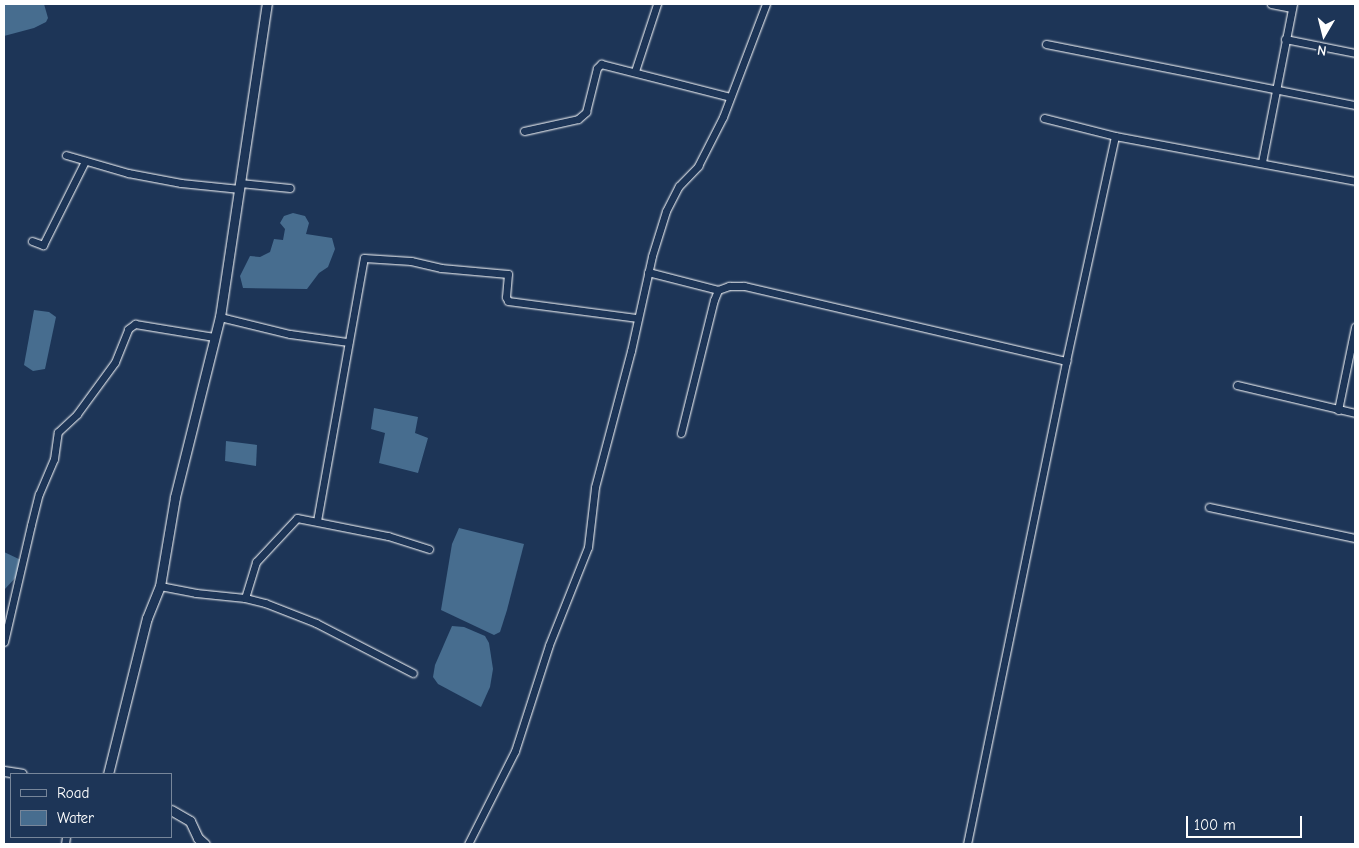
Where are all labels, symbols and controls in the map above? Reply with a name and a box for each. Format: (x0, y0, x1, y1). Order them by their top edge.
north arrow (1299, 10, 1349, 60)
text: N (1316, 41, 1328, 59)
legend (10, 773, 172, 838)
text: Road (57, 784, 89, 802)
scale bar (1189, 806, 1305, 838)
text: Water (57, 809, 94, 827)
text: 100 m (1194, 816, 1236, 834)

